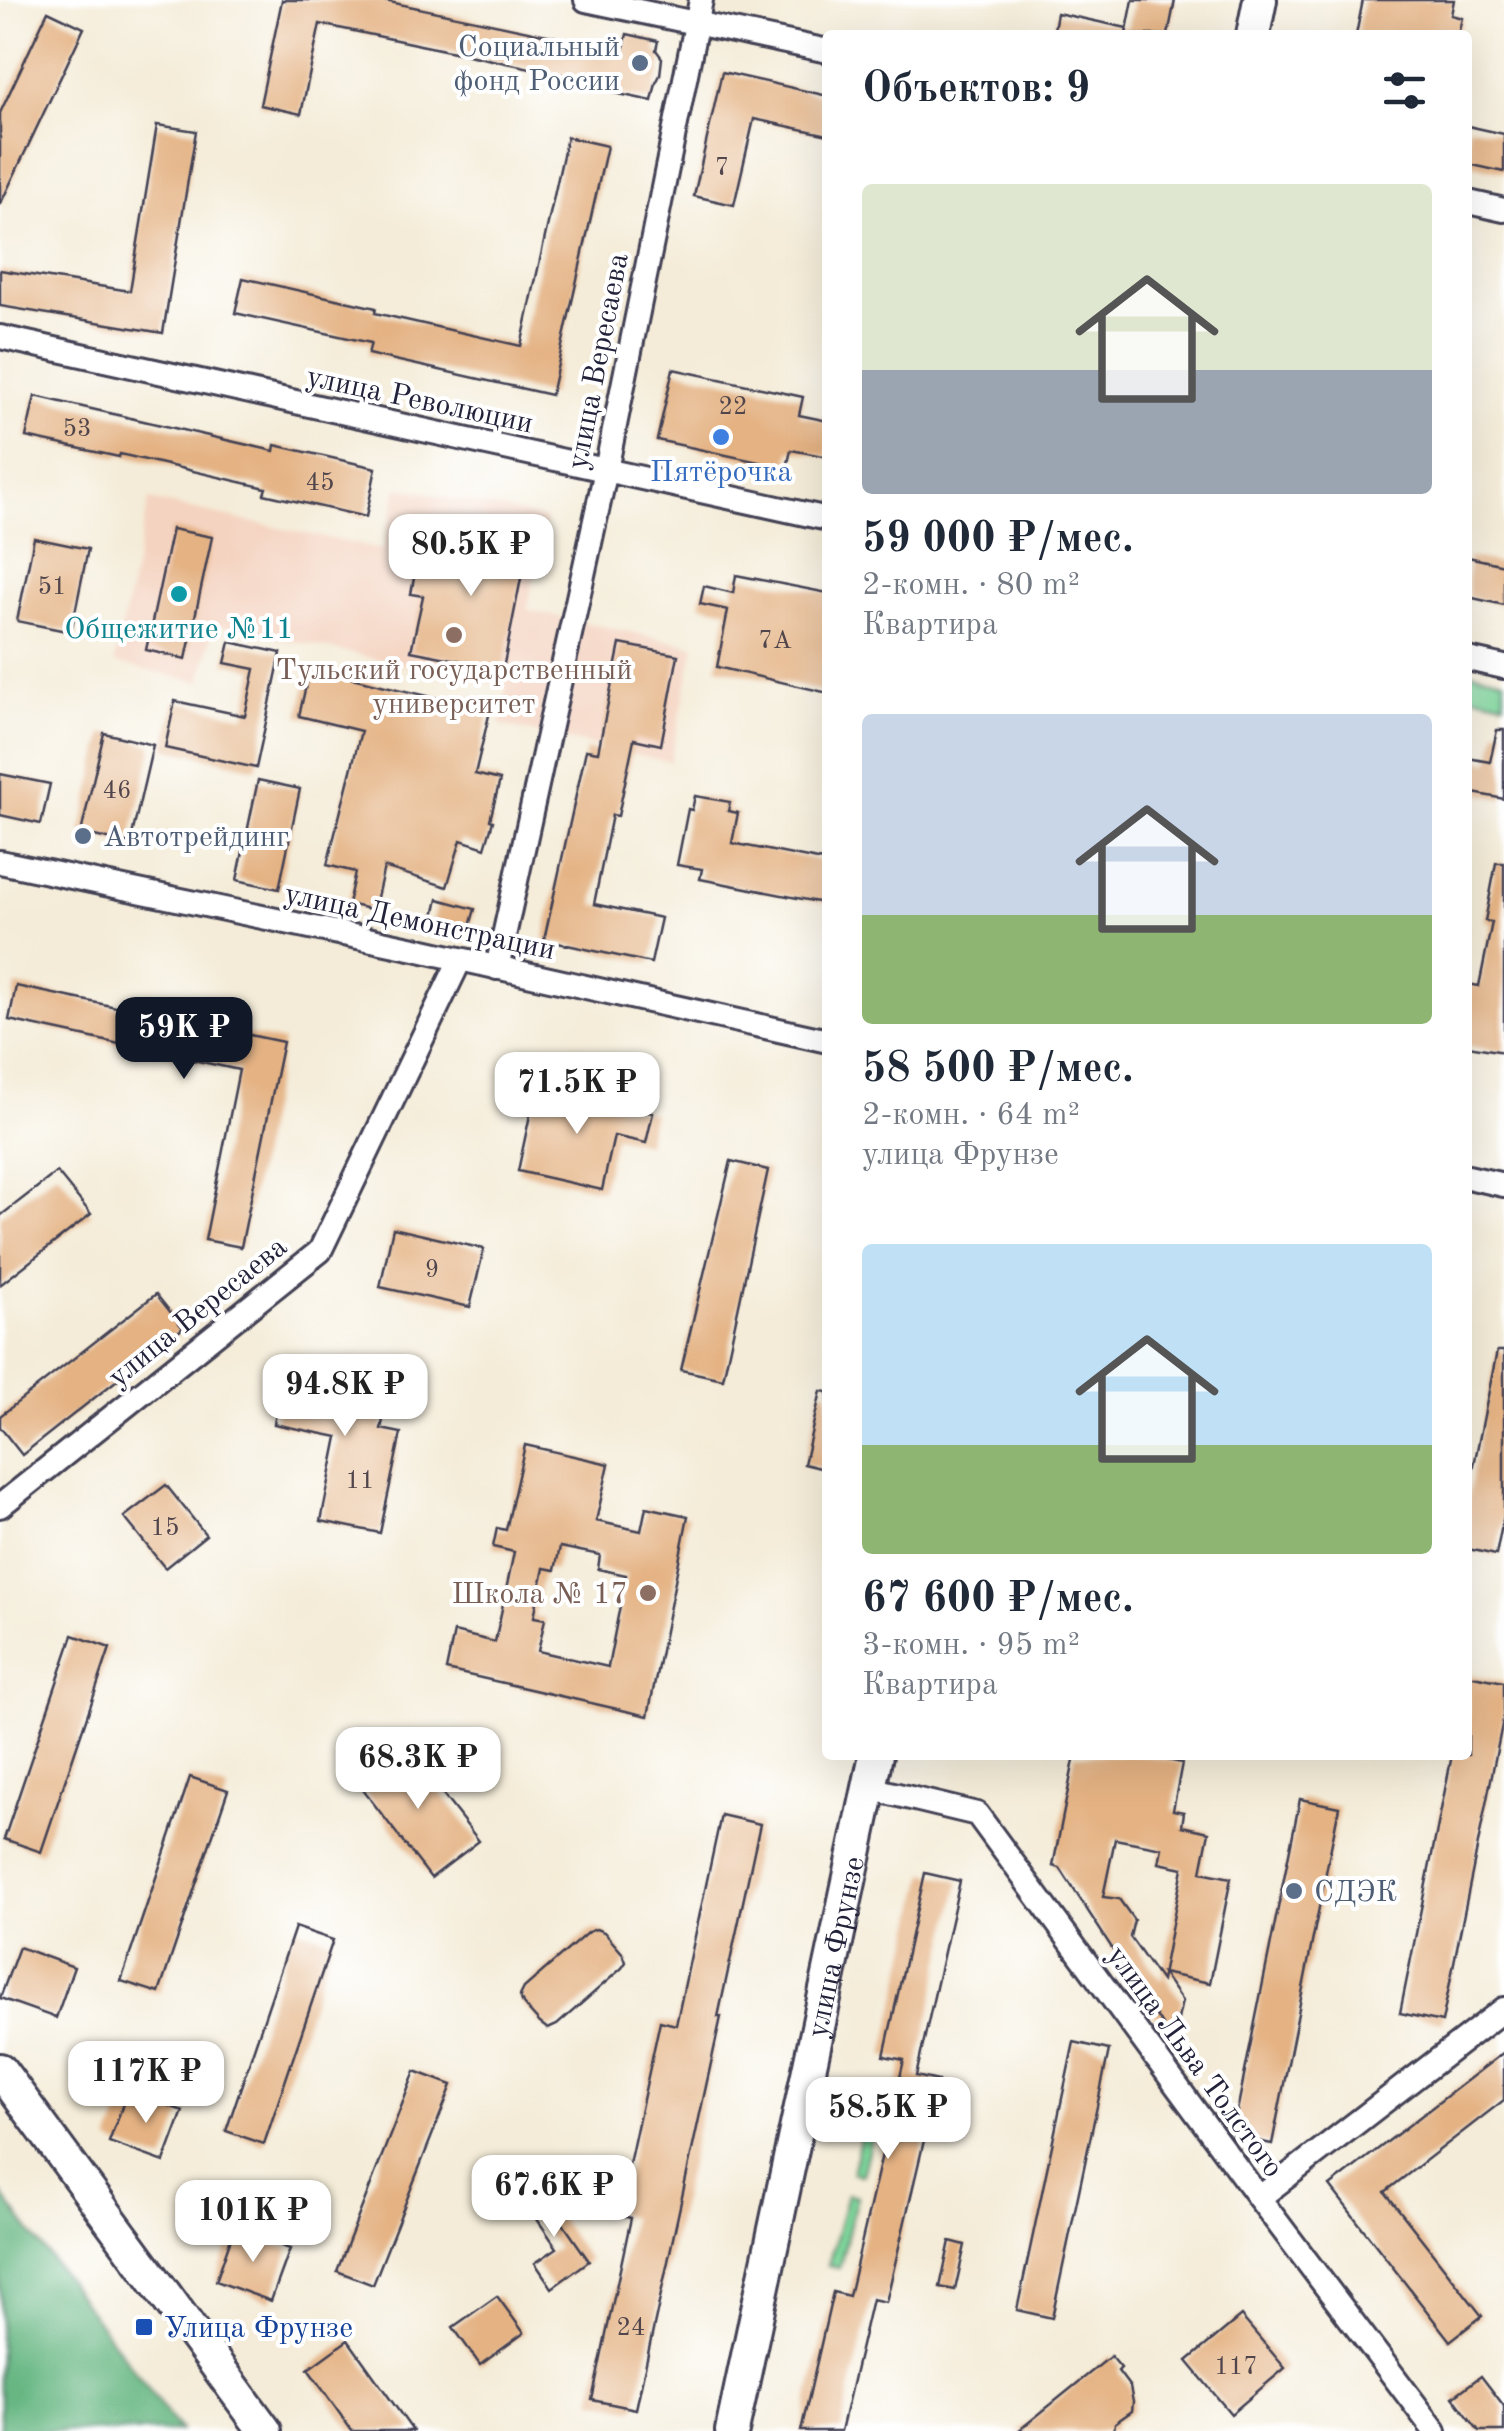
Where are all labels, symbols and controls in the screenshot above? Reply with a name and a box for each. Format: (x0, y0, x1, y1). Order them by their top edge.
place label: Социальный фонд России (454, 33, 620, 97)
marker: Социальный фонд России (629, 52, 651, 74)
icon: filters (1377, 63, 1432, 118)
text: Объектов: 9 (862, 69, 1090, 111)
house number: 7 (715, 156, 729, 181)
icon: home (1057, 249, 1237, 429)
street label: улица Вересаева (563, 250, 635, 472)
street label: улица Революции (304, 362, 536, 440)
house number: 22 (718, 395, 748, 420)
house number: 53 (62, 417, 92, 442)
marker: Пятёрочка (710, 426, 732, 448)
place label: Пятёрочка (650, 458, 792, 488)
house number: 45 (305, 471, 335, 496)
pin: 80.5K ₽ (379, 514, 563, 599)
text: 59 000 ₽/мес. (862, 519, 1134, 561)
text: 80.5K ₽ (411, 530, 531, 562)
text: 2-комн. · 80 m² (862, 570, 1080, 602)
house number: 51 (37, 575, 67, 600)
marker: Общежитие №11 (168, 583, 190, 605)
text: Квартира (862, 610, 998, 642)
place label: Общежитие №11 (64, 615, 294, 645)
marker: Тульский государственный университет (443, 624, 465, 646)
house number: 7А (758, 629, 792, 654)
place label: Тульский государственный университет (276, 656, 632, 720)
house number: 46 (102, 779, 132, 804)
icon: home (1057, 779, 1237, 959)
place label: Автотрейдинг (103, 823, 289, 853)
marker: Автотрейдинг (72, 825, 94, 847)
street label: улица Демонстрации (281, 880, 558, 966)
pin: 59K ₽ (114, 997, 254, 1082)
text: 59K ₽ (137, 1013, 231, 1045)
text: 58 500 ₽/мес. (862, 1049, 1134, 1091)
pin: 71.5K ₽ (485, 1052, 669, 1137)
text: 71.5K ₽ (517, 1068, 637, 1100)
text: 2-комн. · 64 m² (862, 1100, 1080, 1132)
text: улица Фрунзе (862, 1140, 1059, 1172)
street label: улица Вересаева (103, 1232, 293, 1393)
house number: 9 (425, 1258, 439, 1283)
icon: home (1057, 1309, 1237, 1489)
pin: 94.8K ₽ (253, 1354, 437, 1439)
text: 94.8K ₽ (285, 1370, 405, 1402)
house number: 11 (345, 1469, 375, 1494)
house number: 15 (150, 1516, 180, 1541)
text: 67 600 ₽/мес. (862, 1579, 1134, 1621)
place label: Школа № 17 (451, 1580, 628, 1610)
marker: Школа № 17 (637, 1582, 659, 1604)
text: 3-комн. · 95 m² (862, 1630, 1080, 1662)
text: Квартира (862, 1670, 998, 1702)
pin: 68.3K ₽ (326, 1727, 510, 1812)
text: 68.3K ₽ (358, 1743, 478, 1775)
street label: улица Фрунзе (803, 1854, 871, 2041)
place label: СДЭК (1314, 1878, 1397, 1908)
marker: СДЭК (1283, 1880, 1305, 1902)
street label: улица Льва Толстого (1101, 1941, 1288, 2183)
pin: 117K ₽ (65, 2041, 227, 2126)
text: 117K ₽ (90, 2057, 202, 2089)
pin: 58.5K ₽ (796, 2077, 980, 2162)
text: 58.5K ₽ (828, 2093, 948, 2125)
pin: 67.6K ₽ (462, 2155, 646, 2240)
text: 67.6K ₽ (494, 2171, 614, 2203)
pin: 101K ₽ (172, 2180, 334, 2265)
text: 101K ₽ (197, 2196, 309, 2228)
place label: Улица Фрунзе (164, 2314, 353, 2344)
marker: Улица Фрунзе (133, 2316, 155, 2338)
house number: 24 (616, 2316, 646, 2341)
house number: 117 (1214, 2355, 1258, 2380)

